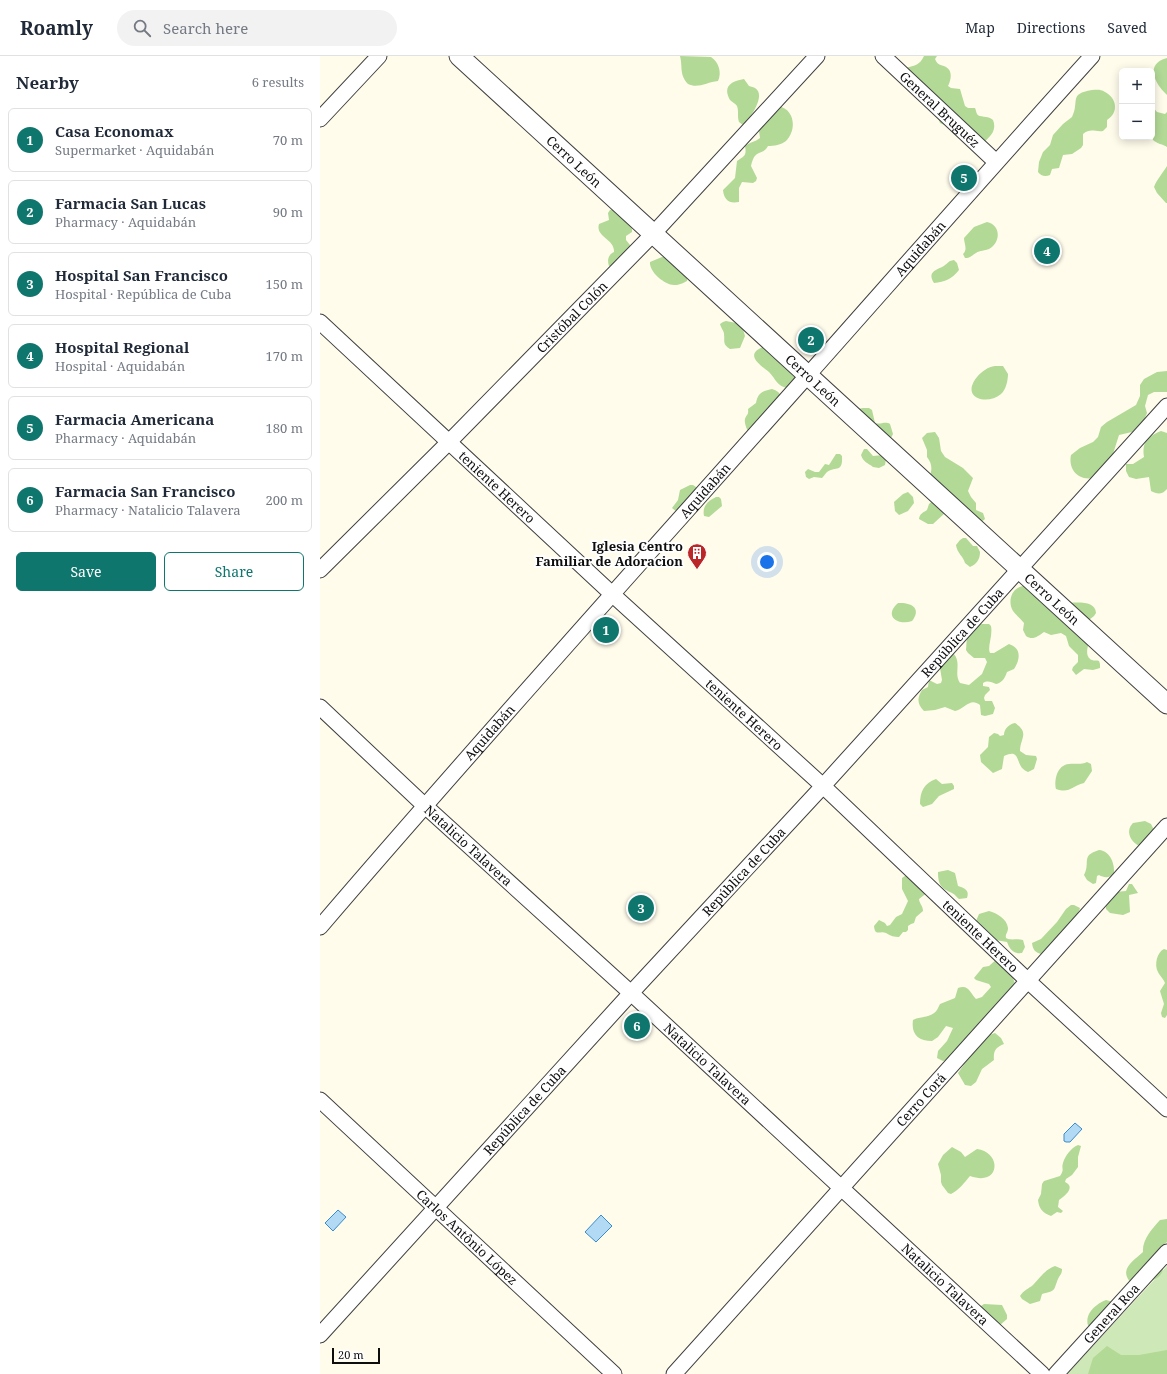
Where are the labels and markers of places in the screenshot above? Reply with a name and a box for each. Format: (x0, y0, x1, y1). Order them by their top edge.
pin: 5 (951, 163, 977, 193)
pin: 4 (1034, 236, 1060, 266)
pin: 2 (798, 325, 824, 355)
place label: Iglesia Centro Familiar de Adoracion (536, 537, 683, 570)
building icon: Iglesia Centro Familiar de Adoracion (686, 542, 708, 570)
pin: 1 (593, 615, 619, 645)
pin: 3 (628, 893, 654, 923)
pin: 6 (624, 1011, 650, 1041)

